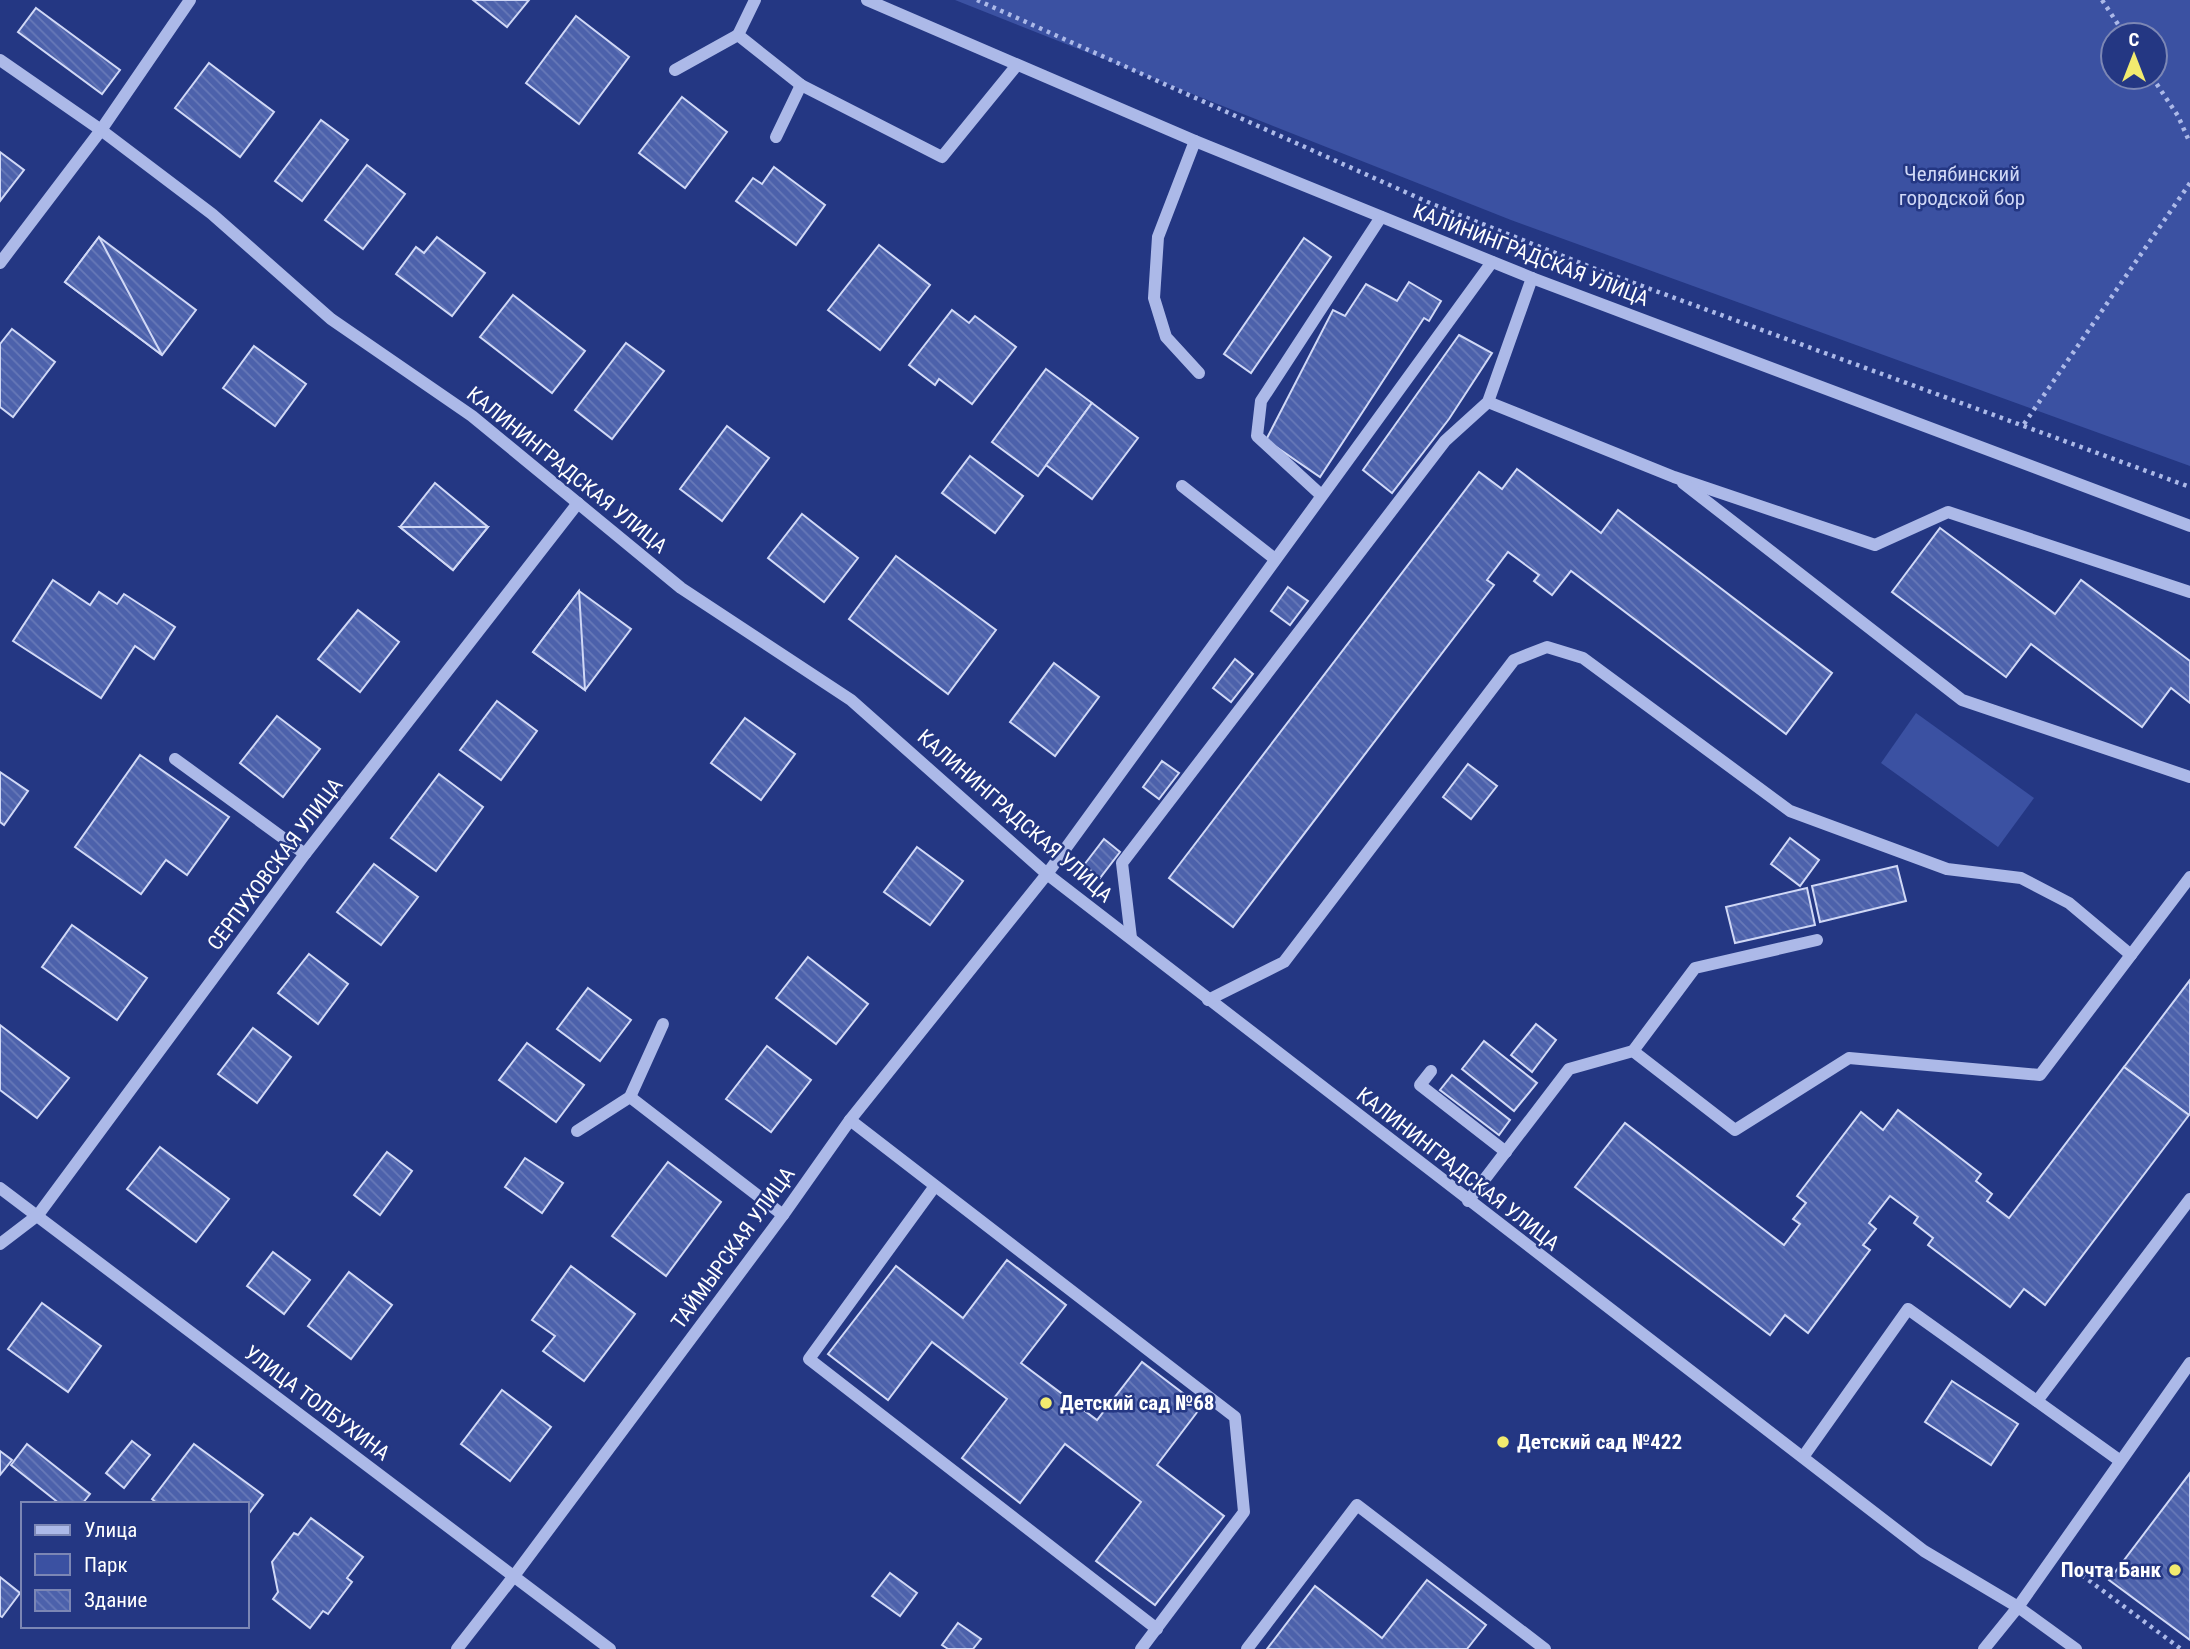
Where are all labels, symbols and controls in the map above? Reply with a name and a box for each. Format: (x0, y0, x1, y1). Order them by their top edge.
north arrow (2099, 21, 2169, 91)
text: С (2129, 28, 2140, 51)
park label: Челябинский городской бор (1899, 162, 2025, 210)
street label: КАЛИНИНГРАДСКАЯ УЛИЦА (1410, 199, 1652, 311)
street label: КАЛИНИНГРАДСКАЯ УЛИЦА (462, 382, 672, 558)
street label: КАЛИНИНГРАДСКАЯ УЛИЦА (913, 725, 1117, 907)
street label: СЕРПУХОВСКАЯ УЛИЦА (203, 773, 347, 955)
street label: КАЛИНИНГРАДСКАЯ УЛИЦА (1352, 1082, 1564, 1256)
street label: ТАЙМЫРСКАЯ УЛИЦА (666, 1163, 800, 1333)
street label: УЛИЦА ТОЛБУХИНА (240, 1341, 394, 1465)
place label: Детский сад №68 (1060, 1391, 1214, 1415)
marker: Детский сад №68 (1038, 1395, 1054, 1411)
place label: Детский сад №422 (1517, 1430, 1682, 1454)
marker: Детский сад №422 (1495, 1434, 1511, 1450)
legend (21, 1502, 248, 1628)
text: Улица (84, 1518, 137, 1542)
text: Парк (84, 1553, 128, 1577)
place label: Почта Банк (2061, 1558, 2161, 1582)
marker: Почта Банк (2167, 1562, 2183, 1578)
text: Здание (84, 1588, 148, 1612)

